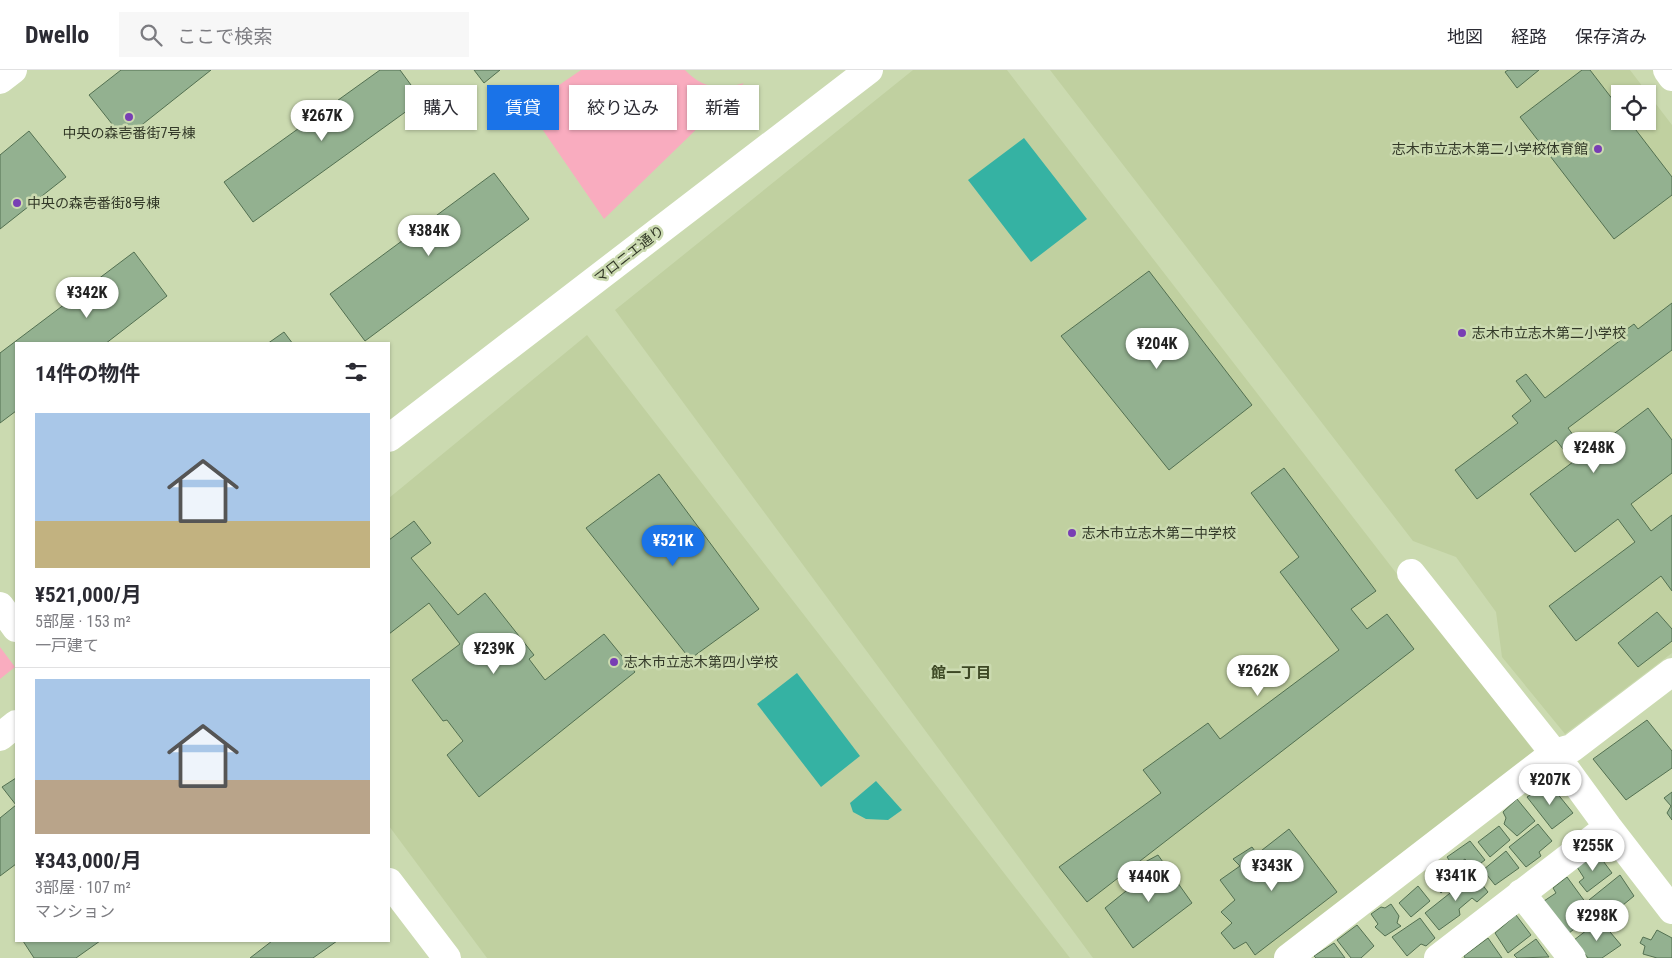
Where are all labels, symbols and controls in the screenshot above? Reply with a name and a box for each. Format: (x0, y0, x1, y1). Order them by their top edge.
search box (119, 12, 469, 57)
text: Dwello (25, 21, 89, 49)
icon: search (137, 21, 165, 49)
text: ここで検索 (177, 25, 272, 48)
text: 地図 (1447, 26, 1483, 47)
text: 経路 (1511, 26, 1547, 47)
text: 保存済み (1575, 26, 1647, 47)
chip: 購入 (405, 85, 477, 130)
chip: 賃貸 (487, 85, 559, 130)
chip: 絞り込み (569, 85, 677, 130)
chip: 新着 (687, 85, 759, 130)
map controls (1611, 85, 1656, 130)
button: locate (1611, 85, 1656, 130)
pin: ¥267K (287, 100, 357, 142)
text: ¥267K (302, 106, 342, 125)
marker: 中央の森壱番街7号棟 (123, 111, 135, 123)
place label: 中央の森壱番街7号棟 (63, 125, 195, 141)
place label: 志木市立志木第二小学校体育館 (1392, 141, 1588, 157)
marker: 志木市立志木第二小学校体育館 (1592, 143, 1604, 155)
place label: 中央の森壱番街8号棟 (27, 195, 160, 211)
marker: 中央の森壱番街8号棟 (11, 197, 23, 209)
pin: ¥384K (394, 214, 464, 257)
text: ¥384K (409, 221, 449, 240)
street label: マロニエ通り (591, 222, 667, 286)
pin: ¥342K (52, 276, 122, 319)
text: ¥342K (67, 283, 107, 302)
place label: 志木市立志木第二小学校 (1472, 325, 1626, 341)
marker: 志木市立志木第二小学校 (1456, 327, 1468, 339)
pin: ¥204K (1122, 328, 1192, 370)
text: ¥204K (1137, 334, 1177, 353)
icon: filters (342, 358, 370, 386)
text: 14件の物件 (35, 362, 140, 386)
pin: ¥248K (1559, 432, 1629, 474)
text: ¥248K (1574, 438, 1614, 457)
icon: home (158, 446, 248, 536)
pin: ¥521K (638, 524, 708, 567)
place label: 志木市立志木第二中学校 (1082, 525, 1236, 541)
marker: 志木市立志木第二中学校 (1066, 527, 1078, 539)
text: ¥521K (653, 531, 693, 550)
text: ¥521,000/月 (35, 583, 142, 607)
text: 5部屋 · 153 m² (35, 612, 131, 631)
pin: ¥239K (459, 632, 529, 675)
text: 一戸建て (35, 636, 99, 655)
text: ¥239K (474, 639, 514, 658)
place label: 志木市立志木第四小学校 (624, 654, 778, 670)
pin: ¥262K (1223, 654, 1293, 697)
marker: 志木市立志木第四小学校 (608, 656, 620, 668)
text: ¥262K (1238, 661, 1278, 680)
district label: 館一丁目 (931, 664, 991, 682)
icon: home (158, 711, 248, 801)
pin: ¥207K (1515, 764, 1585, 806)
text: ¥207K (1530, 770, 1570, 789)
pin: ¥255K (1558, 830, 1628, 872)
text: ¥255K (1573, 836, 1613, 855)
text: ¥343,000/月 (35, 849, 142, 873)
pin: ¥343K (1237, 850, 1307, 892)
text: ¥343K (1252, 856, 1292, 875)
pin: ¥440K (1114, 860, 1184, 903)
pin: ¥341K (1421, 860, 1491, 902)
text: ¥341K (1436, 866, 1476, 885)
text: ¥440K (1129, 867, 1169, 886)
text: 3部屋 · 107 m² (35, 878, 131, 897)
pin: ¥298K (1562, 900, 1632, 942)
text: マンション (35, 902, 115, 921)
text: ¥298K (1577, 906, 1617, 925)

